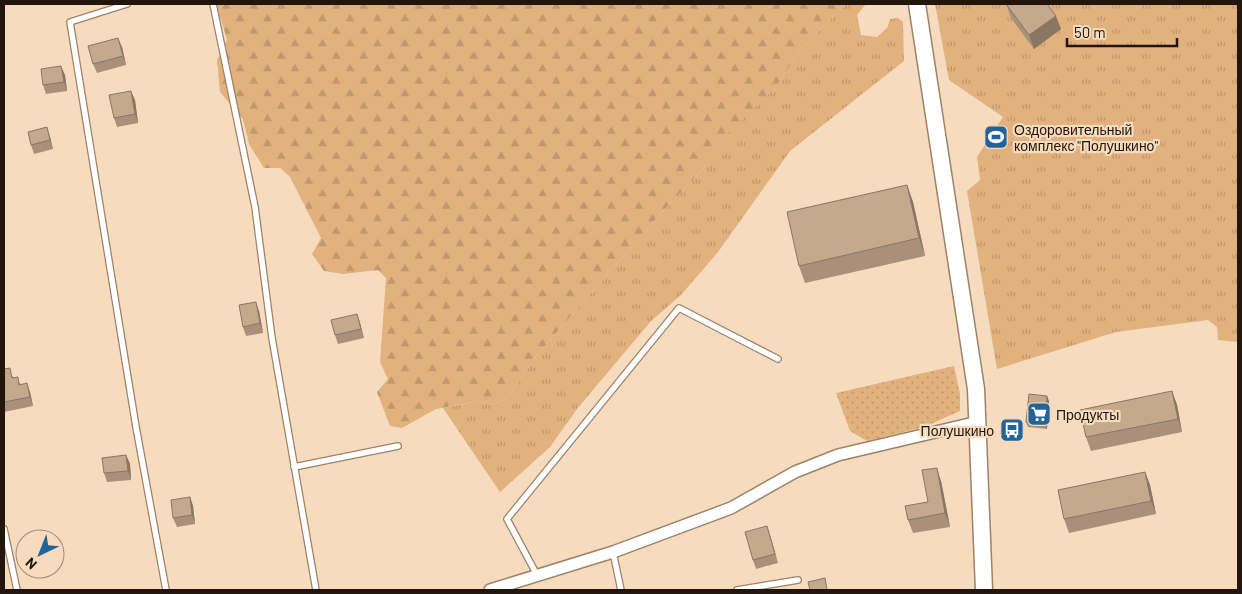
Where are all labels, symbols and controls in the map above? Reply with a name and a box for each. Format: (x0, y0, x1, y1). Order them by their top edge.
scale bar (1067, 15, 1177, 47)
text: 50 m (1074, 23, 1106, 41)
place label: Оздоровительный комплекс "Полушкино" (1014, 121, 1158, 154)
sports icon: Оздоровительный комплекс "Полушкино" (983, 124, 1009, 150)
supermarket icon: Продукты (1026, 401, 1052, 427)
place label: Продукты (1056, 406, 1119, 423)
bus stop icon: Полушкино (999, 417, 1025, 443)
place label: Полушкино (921, 422, 994, 439)
north arrow (15, 529, 65, 579)
text: N (22, 554, 40, 573)

